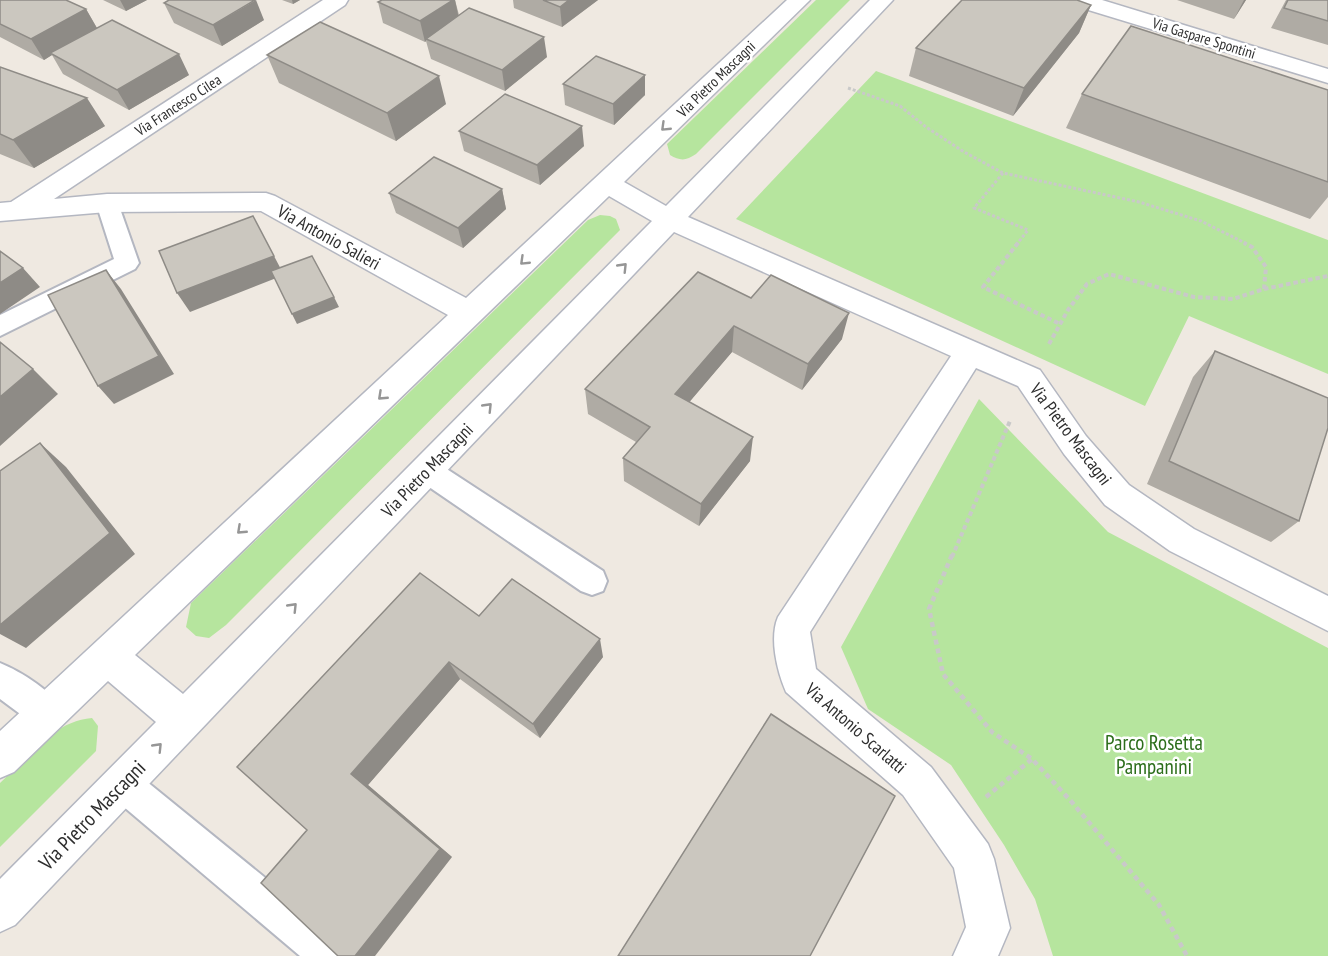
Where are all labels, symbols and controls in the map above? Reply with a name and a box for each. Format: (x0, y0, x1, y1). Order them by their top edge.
street label: Via Gaspare Spontini (1149, 13, 1258, 63)
street label: Via Pietro Mascagni (672, 37, 759, 122)
street label: Via Francesco Cilea (130, 70, 225, 141)
one-way arrow (661, 120, 672, 131)
street label: Via Antonio Salieri (272, 199, 385, 275)
one-way arrow (520, 254, 531, 265)
one-way arrow (616, 263, 627, 274)
street label: Via Pietro Mascagni (1024, 378, 1117, 490)
one-way arrow (379, 388, 390, 399)
one-way arrow (480, 403, 491, 414)
street label: Via Pietro Mascagni (376, 418, 478, 523)
one-way arrow (237, 522, 248, 533)
one-way arrow (286, 604, 297, 615)
street label: Via Antonio Scarlatti (800, 677, 911, 778)
park label: Parco Rosetta Pampanini (1105, 729, 1203, 780)
one-way arrow (151, 744, 162, 754)
street label: Via Pietro Mascagni (32, 754, 151, 876)

